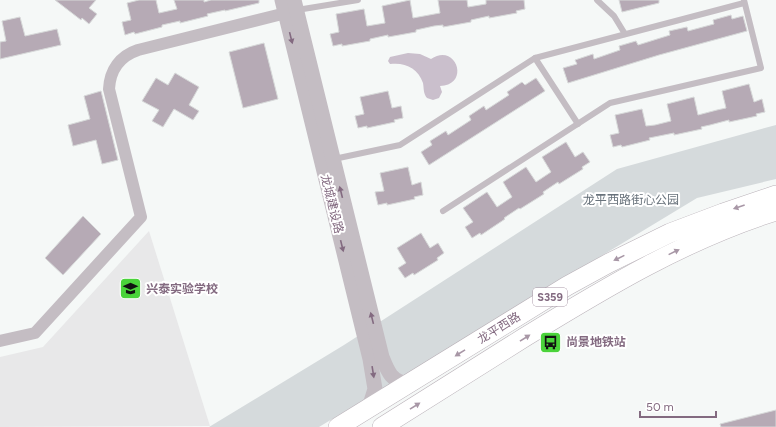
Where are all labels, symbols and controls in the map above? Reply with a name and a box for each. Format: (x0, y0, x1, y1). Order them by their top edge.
one-way arrow (289, 32, 295, 44)
street label: 龙城建设路 (318, 173, 346, 235)
one-way arrow (338, 186, 344, 198)
park label: 龙平西路街心公园 (583, 193, 679, 207)
one-way arrow (733, 204, 745, 210)
one-way arrow (340, 239, 346, 252)
one-way arrow (669, 249, 680, 255)
one-way arrow (614, 255, 625, 261)
school or university icon: 兴泰实验学校 (118, 276, 144, 302)
place label: 兴泰实验学校 (146, 282, 218, 296)
road number: S359 (533, 288, 567, 306)
street label: 龙平西路 (475, 309, 523, 347)
one-way arrow (369, 312, 375, 324)
bus stop icon: 尚景地铁站 (537, 329, 563, 355)
one-way arrow (519, 334, 531, 341)
place label: 尚景地铁站 (566, 335, 626, 349)
one-way arrow (454, 349, 465, 356)
one-way arrow (370, 366, 376, 378)
scale bar (640, 393, 716, 419)
text: 50 m (646, 400, 674, 414)
one-way arrow (409, 403, 421, 410)

